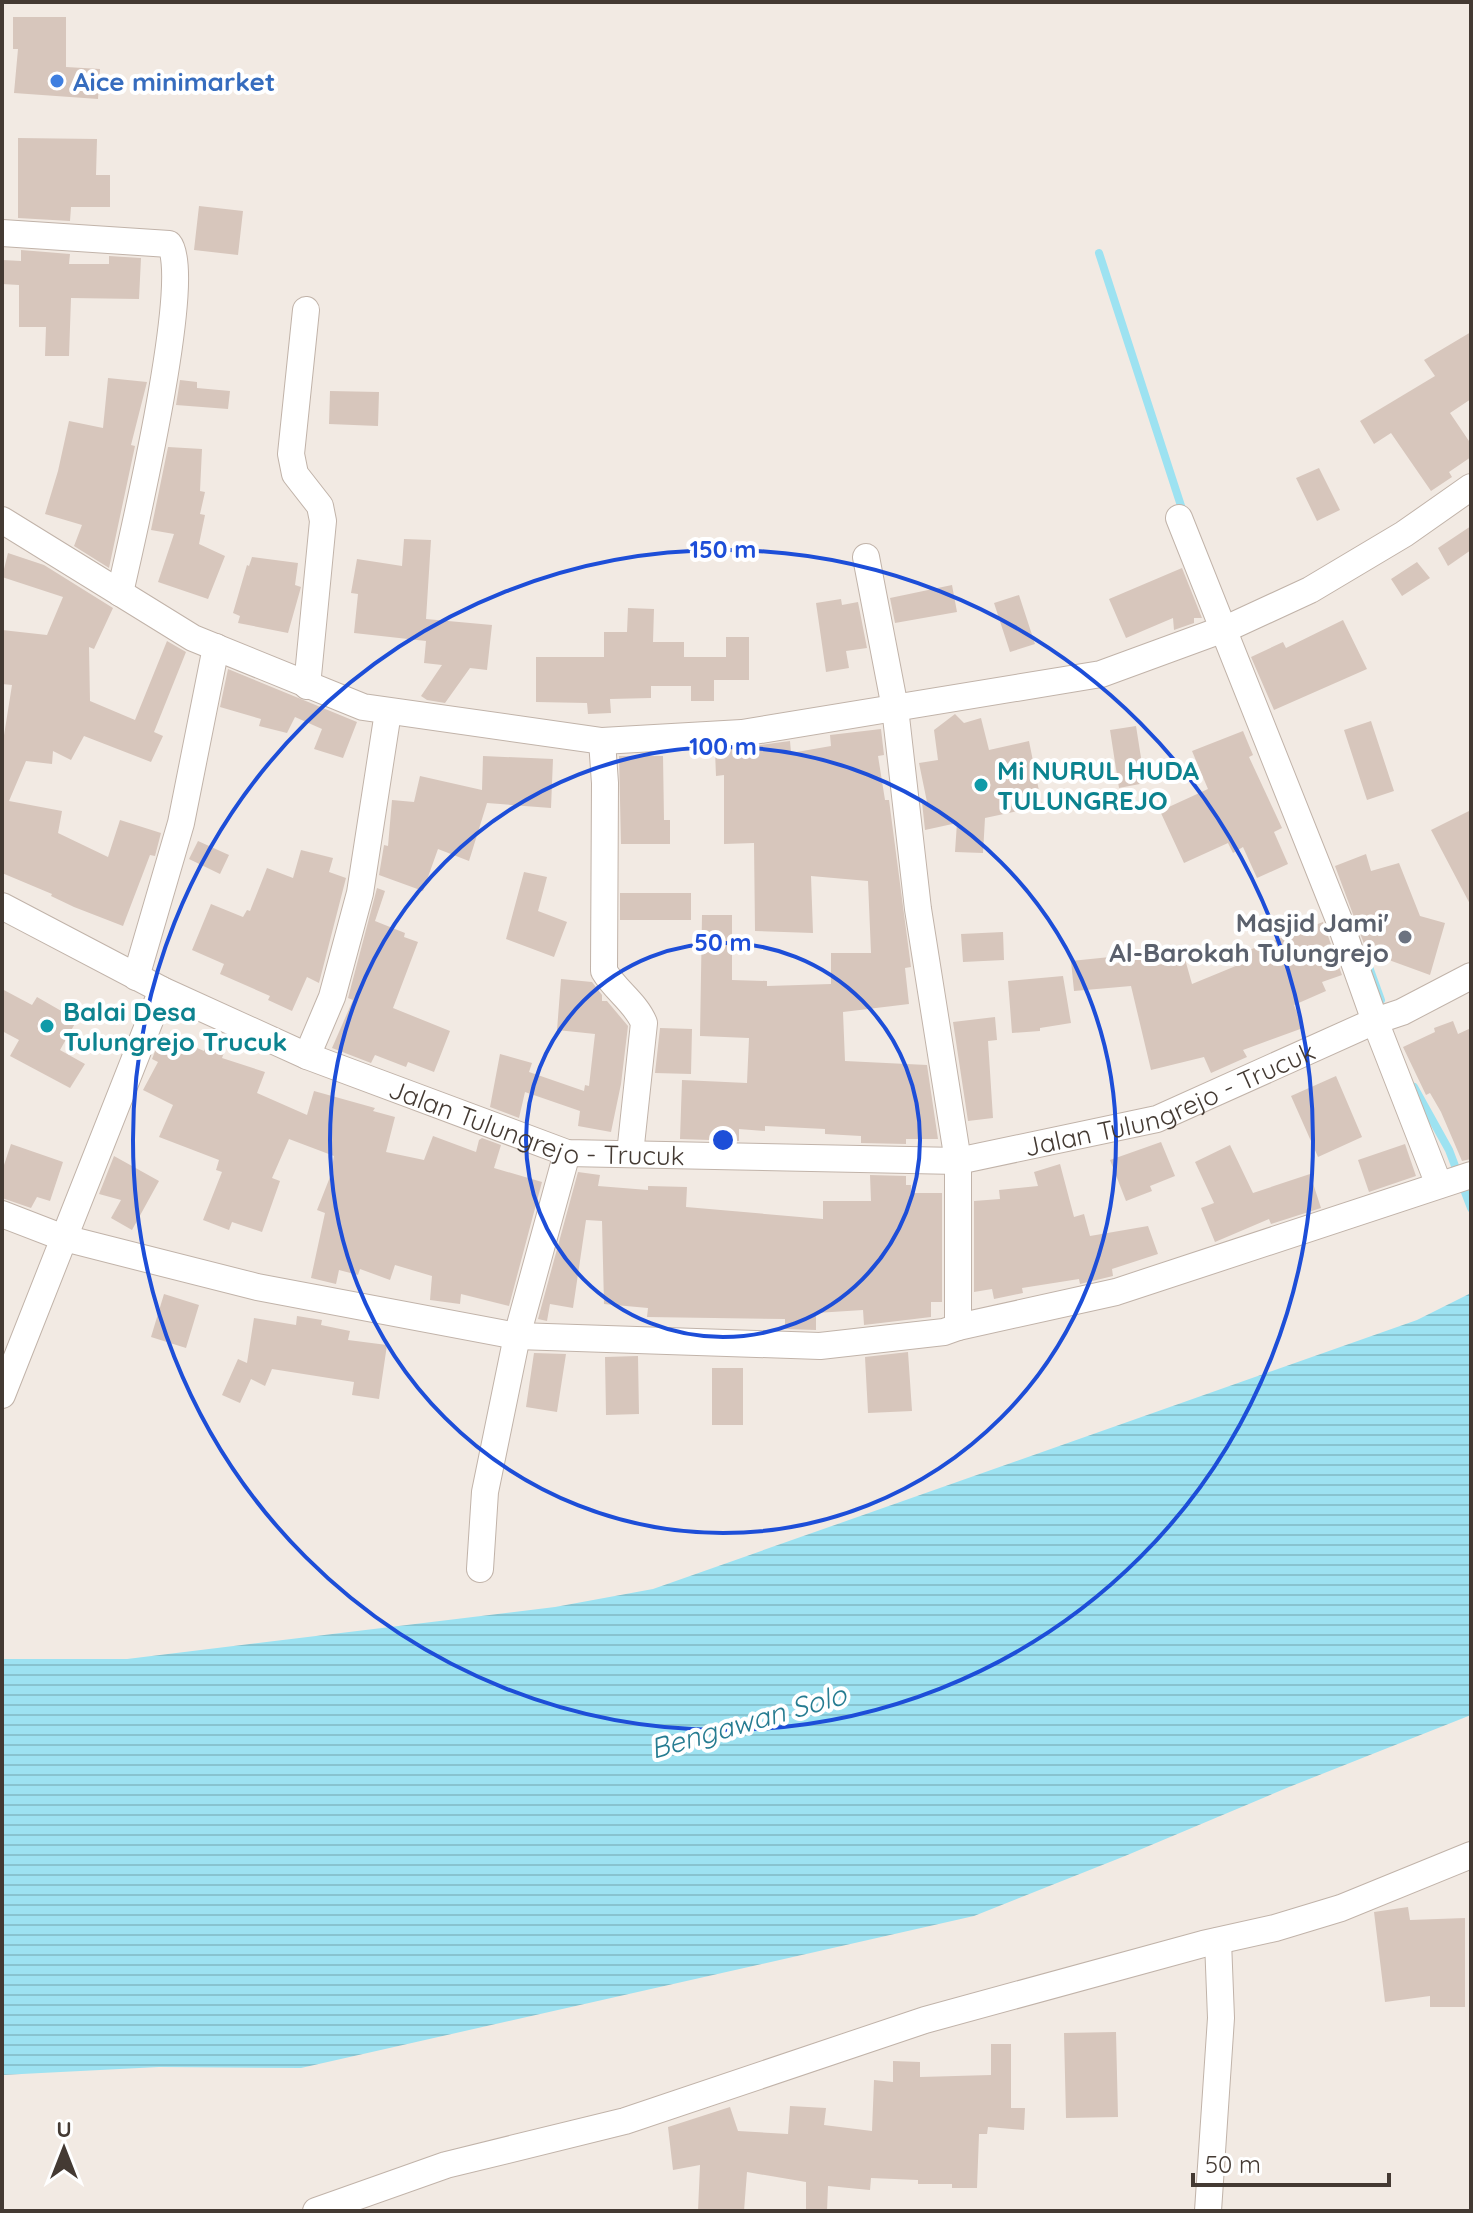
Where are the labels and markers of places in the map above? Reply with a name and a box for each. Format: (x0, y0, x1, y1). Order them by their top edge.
place label: Aice minimarket (73, 65, 275, 98)
marker: Aice minimarket (48, 72, 66, 90)
place label: Mi NURUL HUDA TULUNGREJO (997, 754, 1200, 817)
marker: Mi NURUL HUDA TULUNGREJO (972, 776, 990, 794)
place label: Masjid Jami' Al-Barokah Tulungrejo (1109, 906, 1389, 969)
marker: Masjid Jami' Al-Barokah Tulungrejo (1396, 928, 1414, 946)
place label: Balai Desa Tulungrejo Trucuk (63, 995, 287, 1058)
marker: Balai Desa Tulungrejo Trucuk (38, 1017, 56, 1035)
centre of rings (709, 1126, 737, 1154)

